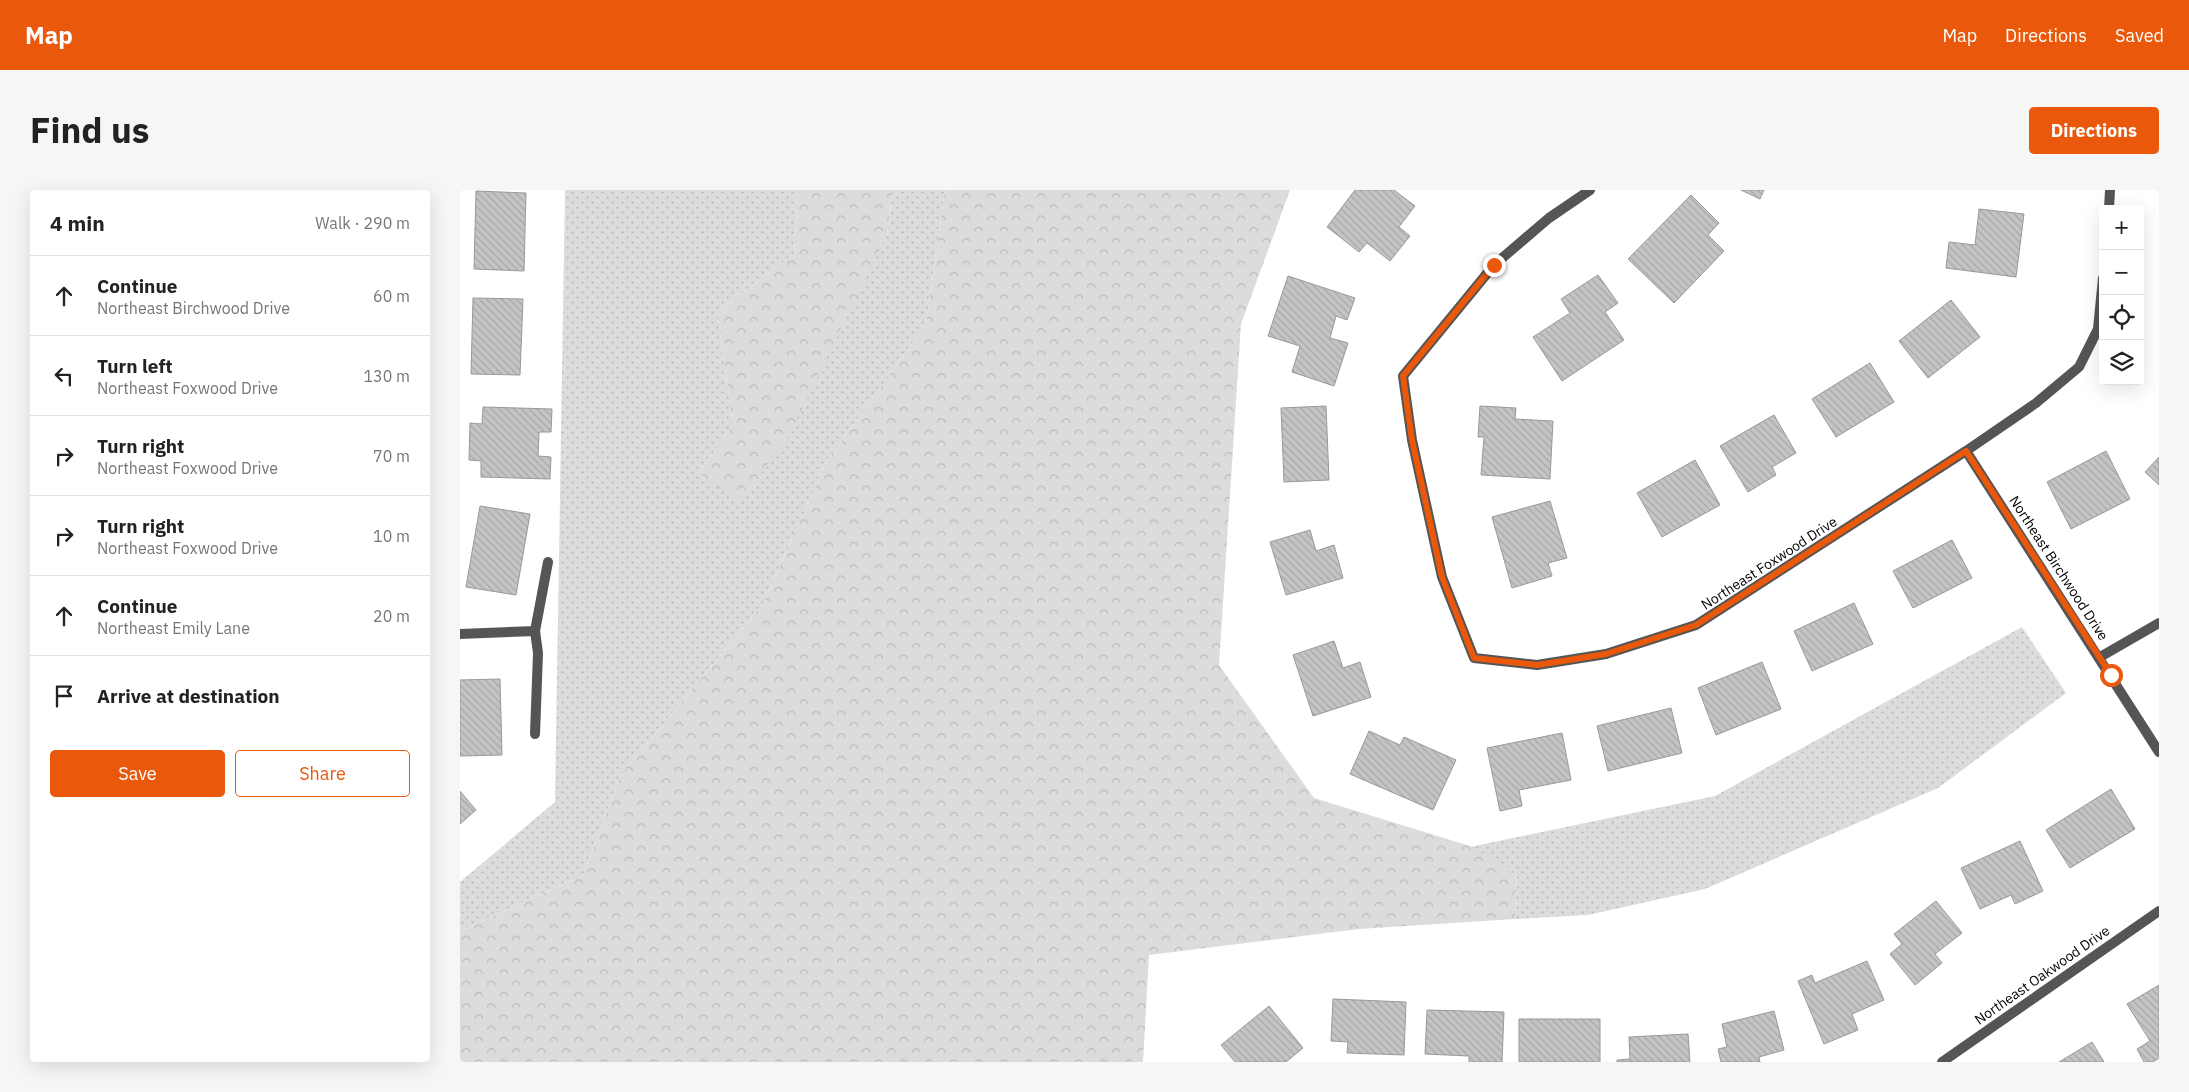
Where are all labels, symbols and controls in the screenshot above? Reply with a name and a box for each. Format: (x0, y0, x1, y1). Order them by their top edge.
text: Map (25, 19, 73, 51)
text: Map (1942, 24, 1977, 47)
text: Directions (2005, 24, 2087, 47)
text: Saved (2115, 24, 2164, 47)
text: Find us (30, 107, 149, 153)
button: Directions (2029, 107, 2159, 154)
map controls (2099, 205, 2144, 385)
button: + (2099, 205, 2144, 250)
text: 4 min (50, 209, 105, 237)
text: Walk · 290 m (315, 213, 410, 233)
button: − (2099, 250, 2144, 295)
route end (1483, 254, 1506, 277)
text: Continue (97, 274, 177, 298)
icon: ahead (50, 282, 78, 310)
text: 60 m (373, 286, 410, 306)
button: locate (2099, 295, 2144, 340)
text: Northeast Birchwood Drive (97, 298, 290, 318)
button: layers (2099, 340, 2144, 385)
text: Turn left (97, 354, 173, 378)
icon: left (50, 362, 78, 390)
text: 130 m (363, 366, 410, 386)
text: Northeast Foxwood Drive (97, 378, 278, 398)
text: Turn right (97, 434, 184, 458)
icon: right (50, 442, 78, 470)
text: 70 m (373, 446, 410, 466)
text: Northeast Foxwood Drive (97, 458, 278, 478)
street label: Northeast Birchwood Drive (2005, 492, 2113, 644)
street label: Northeast Foxwood Drive (1698, 512, 1841, 614)
text: Turn right (97, 514, 184, 538)
icon: right (50, 522, 78, 550)
text: 10 m (373, 526, 410, 546)
text: Northeast Foxwood Drive (97, 538, 278, 558)
text: Continue (97, 594, 177, 618)
icon: ahead (50, 602, 78, 630)
text: 20 m (373, 606, 410, 626)
text: Northeast Emily Lane (97, 618, 250, 638)
route start (2100, 664, 2123, 687)
icon: arrive (50, 682, 78, 710)
text: Arrive at destination (97, 684, 280, 708)
button: Save (50, 750, 225, 797)
button: Share (235, 750, 410, 797)
street label: Northeast Oakwood Drive (1971, 921, 2113, 1029)

